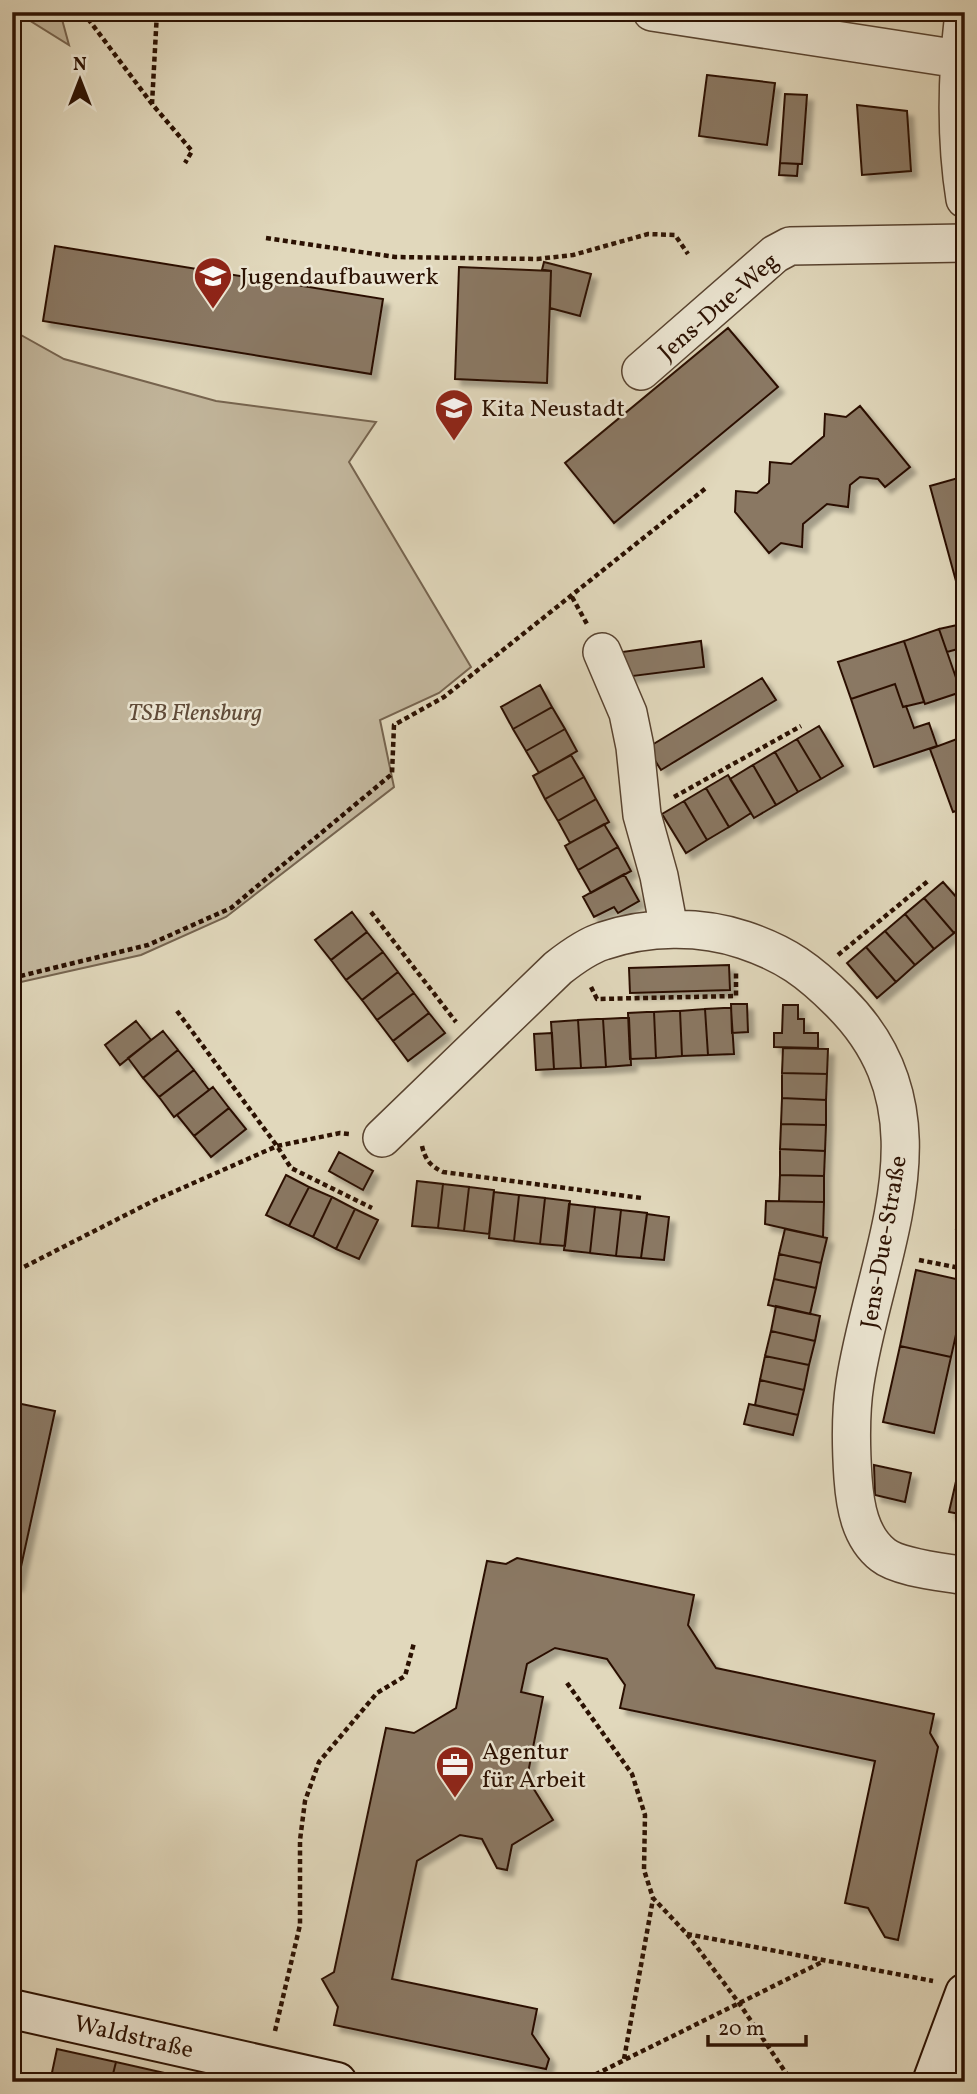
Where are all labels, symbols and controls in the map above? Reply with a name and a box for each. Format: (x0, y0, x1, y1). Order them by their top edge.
north arrow (46, 46, 116, 116)
text: N (73, 52, 87, 78)
street label: Jens-Due-Weg (652, 246, 787, 369)
school or university icon: Jugendaufbauwerk (192, 255, 234, 310)
place label: Jugendaufbauwerk (240, 261, 439, 295)
school or university icon: Kita Neustadt (433, 387, 475, 442)
place label: Kita Neustadt (481, 393, 625, 427)
park label: TSB Flensburg (128, 697, 262, 731)
street label: Jens-Due-Straße (853, 1153, 917, 1332)
place label: Agentur für Arbeit (482, 1736, 586, 1798)
office icon: Agentur für Arbeit (434, 1744, 476, 1799)
scale bar (708, 2003, 806, 2047)
street label: Waldstraße (71, 2008, 197, 2068)
text: 20 m (718, 2015, 764, 2044)

